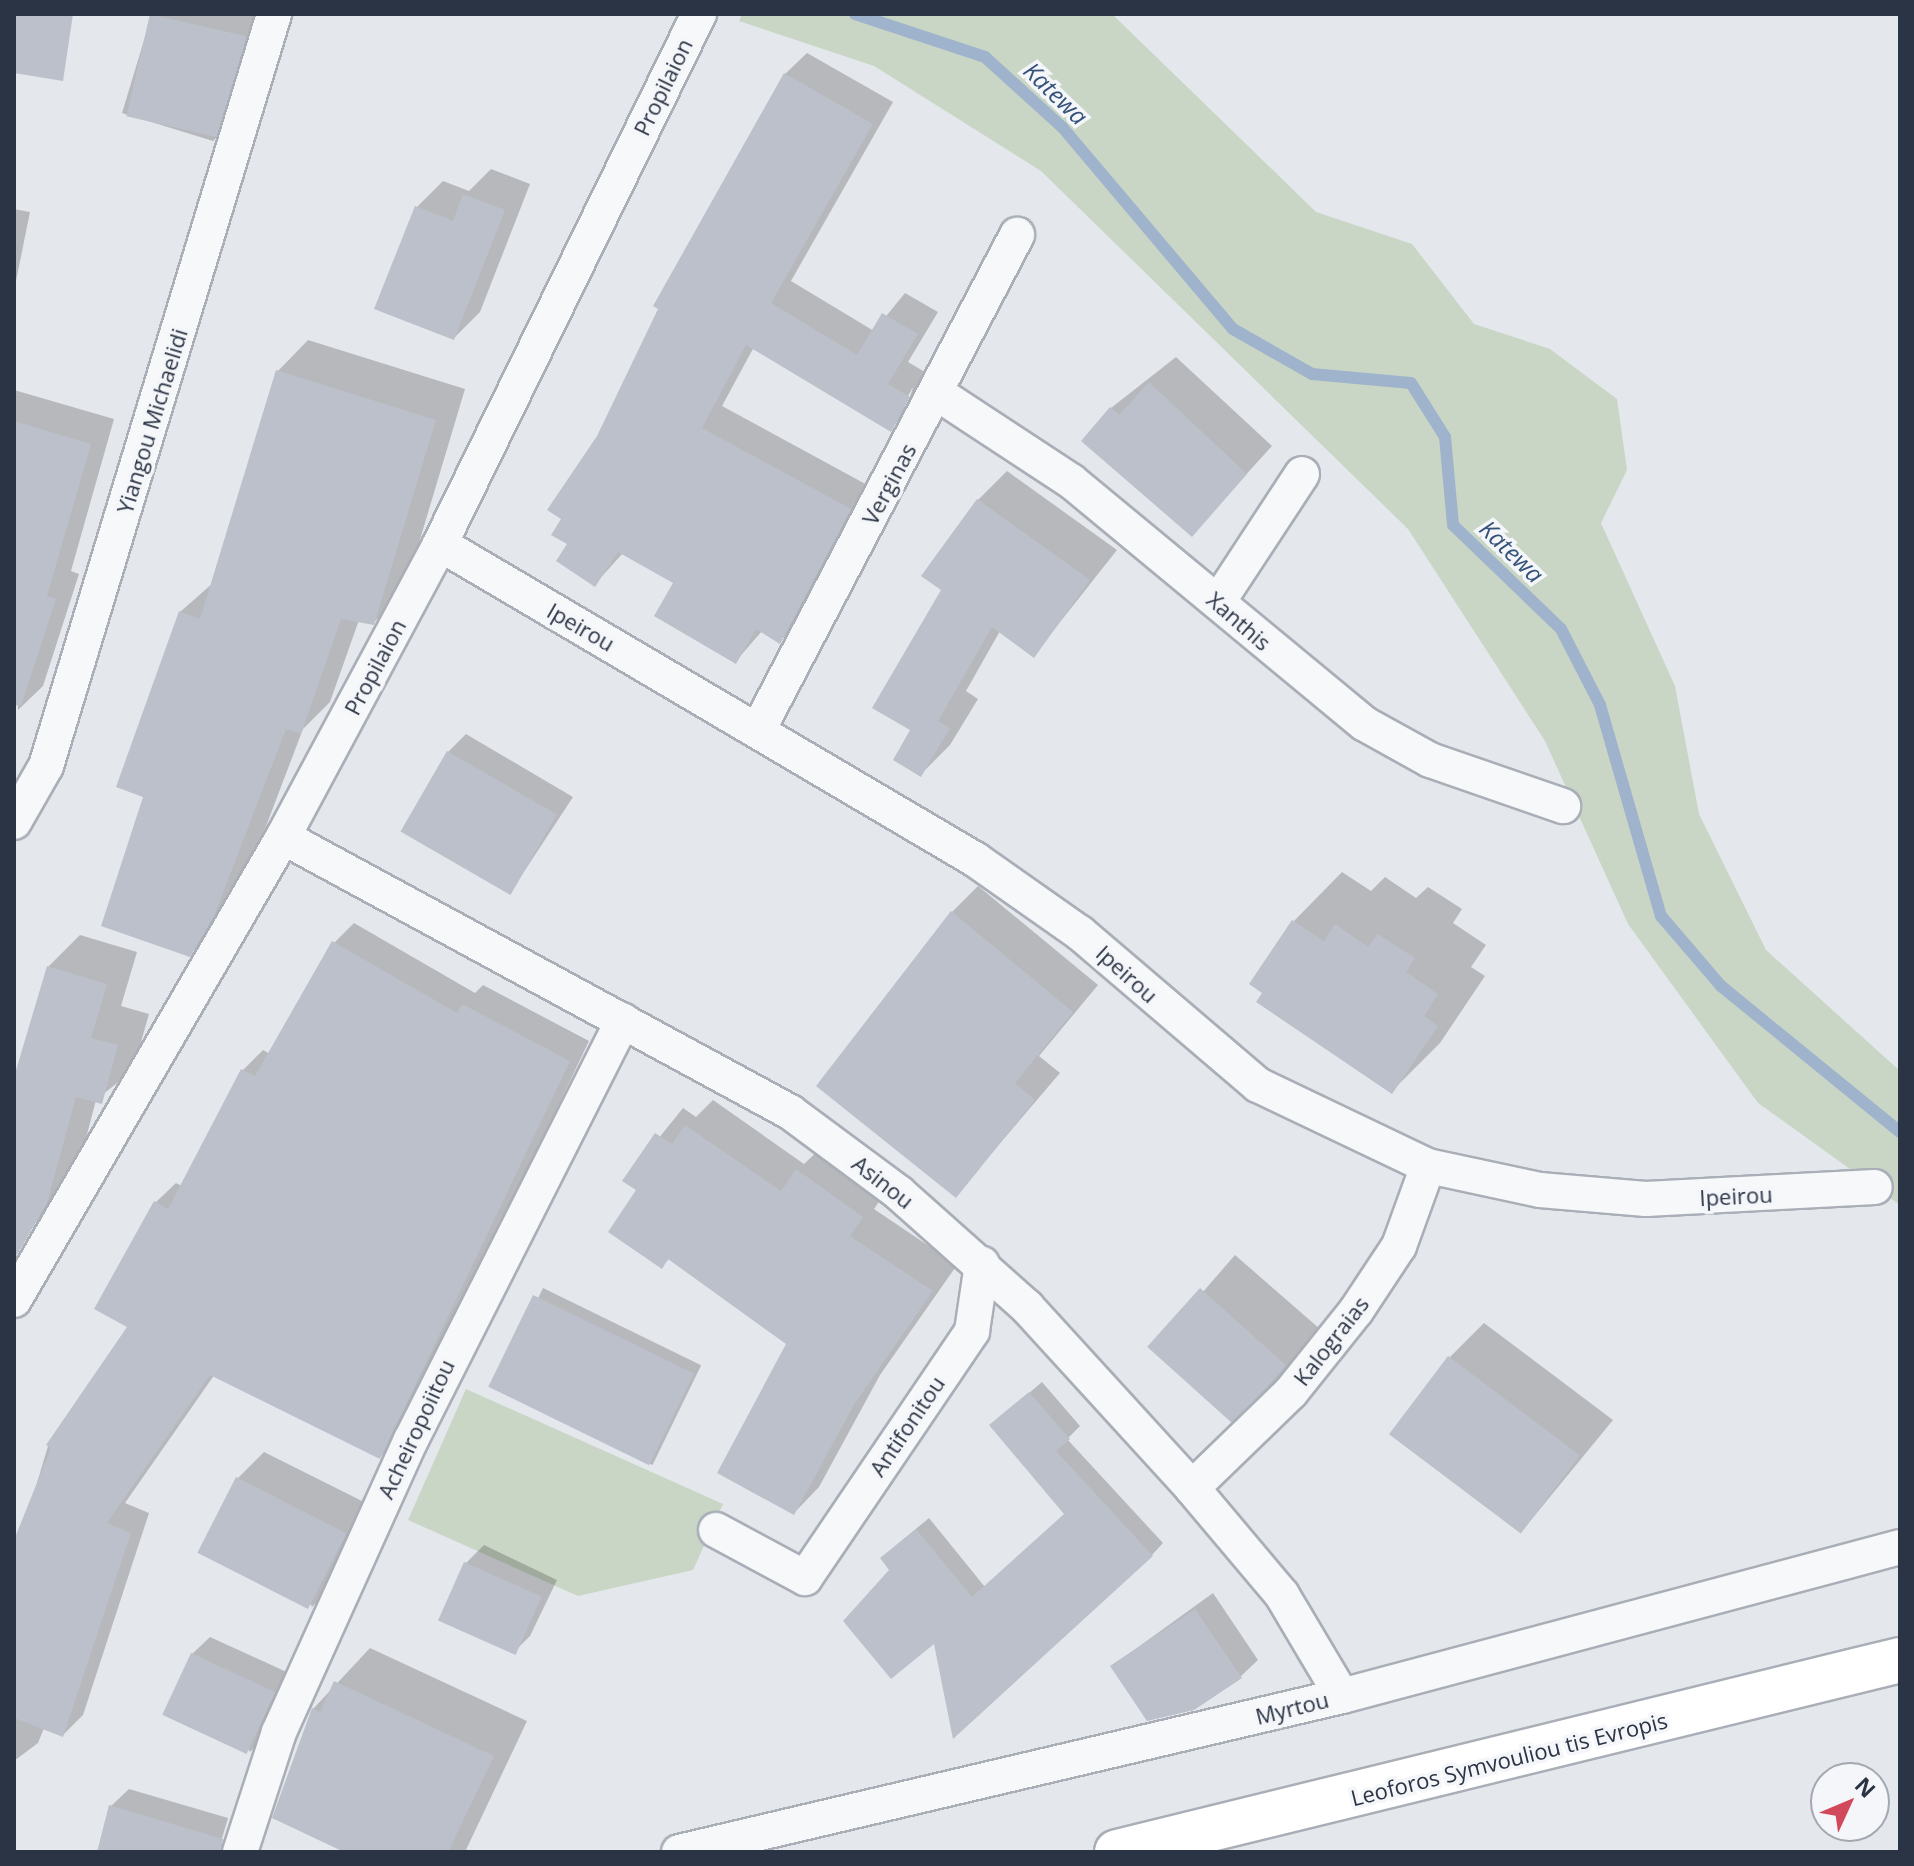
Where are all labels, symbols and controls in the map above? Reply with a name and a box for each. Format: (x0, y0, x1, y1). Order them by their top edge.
street label: Propilaion (628, 34, 698, 140)
water label: Katewa (1018, 56, 1094, 130)
street label: Yiangou Michaelidi (111, 325, 193, 517)
street label: Verginas (857, 439, 921, 529)
water label: Katewa (1474, 514, 1550, 588)
street label: Xanthis (1202, 586, 1276, 656)
street label: Ipeirou (543, 597, 619, 657)
street label: Propilaion (339, 615, 411, 719)
street label: Ipeirou (1091, 940, 1163, 1008)
street label: Asinou (847, 1150, 919, 1214)
street label: Ipeirou (1699, 1181, 1773, 1211)
street label: Kalograias (1288, 1291, 1374, 1391)
street label: Acheiropoiitou (372, 1355, 460, 1503)
street label: Antifonitou (864, 1371, 950, 1481)
street label: Myrtou (1253, 1686, 1331, 1730)
street label: Leoforos Symvouliou tis Evropis (1348, 1707, 1670, 1811)
north arrow (1810, 1762, 1890, 1842)
text: N (1849, 1770, 1883, 1804)

